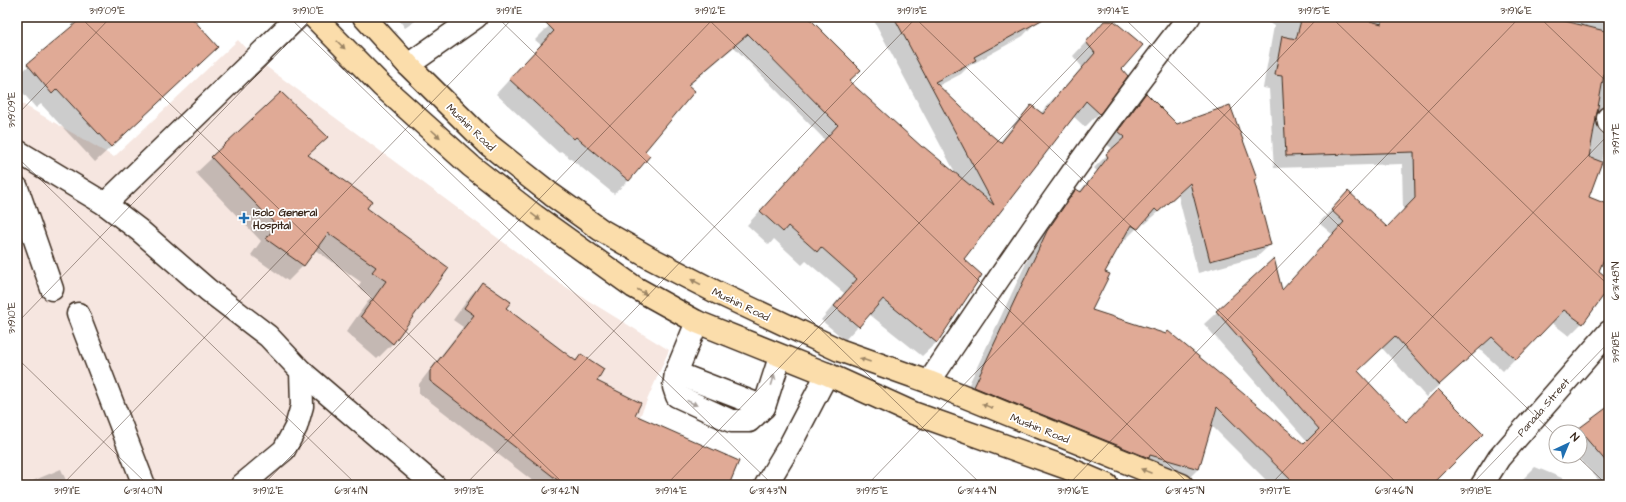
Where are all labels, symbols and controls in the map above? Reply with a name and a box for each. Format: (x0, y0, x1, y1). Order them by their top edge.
text: 3°19'09"E (89, 4, 125, 18)
text: 3°19'10"E (292, 4, 324, 18)
text: 3°19'11"E (496, 4, 522, 18)
text: 3°19'12"E (694, 4, 726, 18)
text: 3°19'13"E (897, 4, 927, 18)
text: 3°19'14"E (1097, 4, 1129, 18)
text: 3°19'15"E (1298, 4, 1330, 18)
text: 3°19'16"E (1500, 4, 1532, 18)
one-way arrow (336, 40, 346, 50)
text: 3°19'09"E (5, 92, 19, 128)
street label: Mushin Road (443, 100, 499, 155)
text: 3°19'17"E (1609, 123, 1623, 155)
one-way arrow (430, 130, 441, 139)
place label: Isolo General Hospital (252, 205, 317, 234)
marker: Isolo General Hospital (238, 212, 250, 224)
one-way arrow (530, 213, 541, 221)
text: 6°31'48"N (1609, 262, 1623, 300)
one-way arrow (691, 279, 702, 285)
street label: Mushin Road (709, 284, 772, 325)
one-way arrow (636, 288, 648, 295)
text: 3°19'10"E (5, 302, 19, 334)
text: 3°19'18"E (1609, 331, 1623, 363)
one-way arrow (859, 356, 871, 362)
one-way arrow (770, 374, 776, 386)
street label: Panada Street (1514, 374, 1573, 440)
one-way arrow (687, 400, 698, 406)
one-way arrow (981, 403, 992, 409)
street label: Mushin Road (1008, 410, 1072, 447)
north arrow (1548, 424, 1588, 464)
text: N (1567, 429, 1582, 445)
one-way arrow (1140, 467, 1152, 473)
text: 3°19'11"E (54, 484, 80, 498)
text: 6°31'40"N (124, 484, 162, 498)
text: 3°19'12"E (252, 484, 284, 498)
text: 6°31'41"N (334, 484, 368, 498)
text: 3°19'13"E (454, 484, 484, 498)
text: 6°31'42"N (541, 484, 579, 498)
text: 3°19'14"E (655, 484, 687, 498)
text: 6°31'43"N (750, 484, 786, 498)
text: 3°19'15"E (856, 484, 888, 498)
text: 6°31'44"N (958, 484, 996, 498)
text: 3°19'16"E (1057, 484, 1089, 498)
text: 6°31'45"N (1166, 484, 1204, 498)
text: 3°19'17"E (1259, 484, 1291, 498)
text: 6°31'46"N (1375, 484, 1413, 498)
text: 3°19'18"E (1460, 484, 1492, 498)

